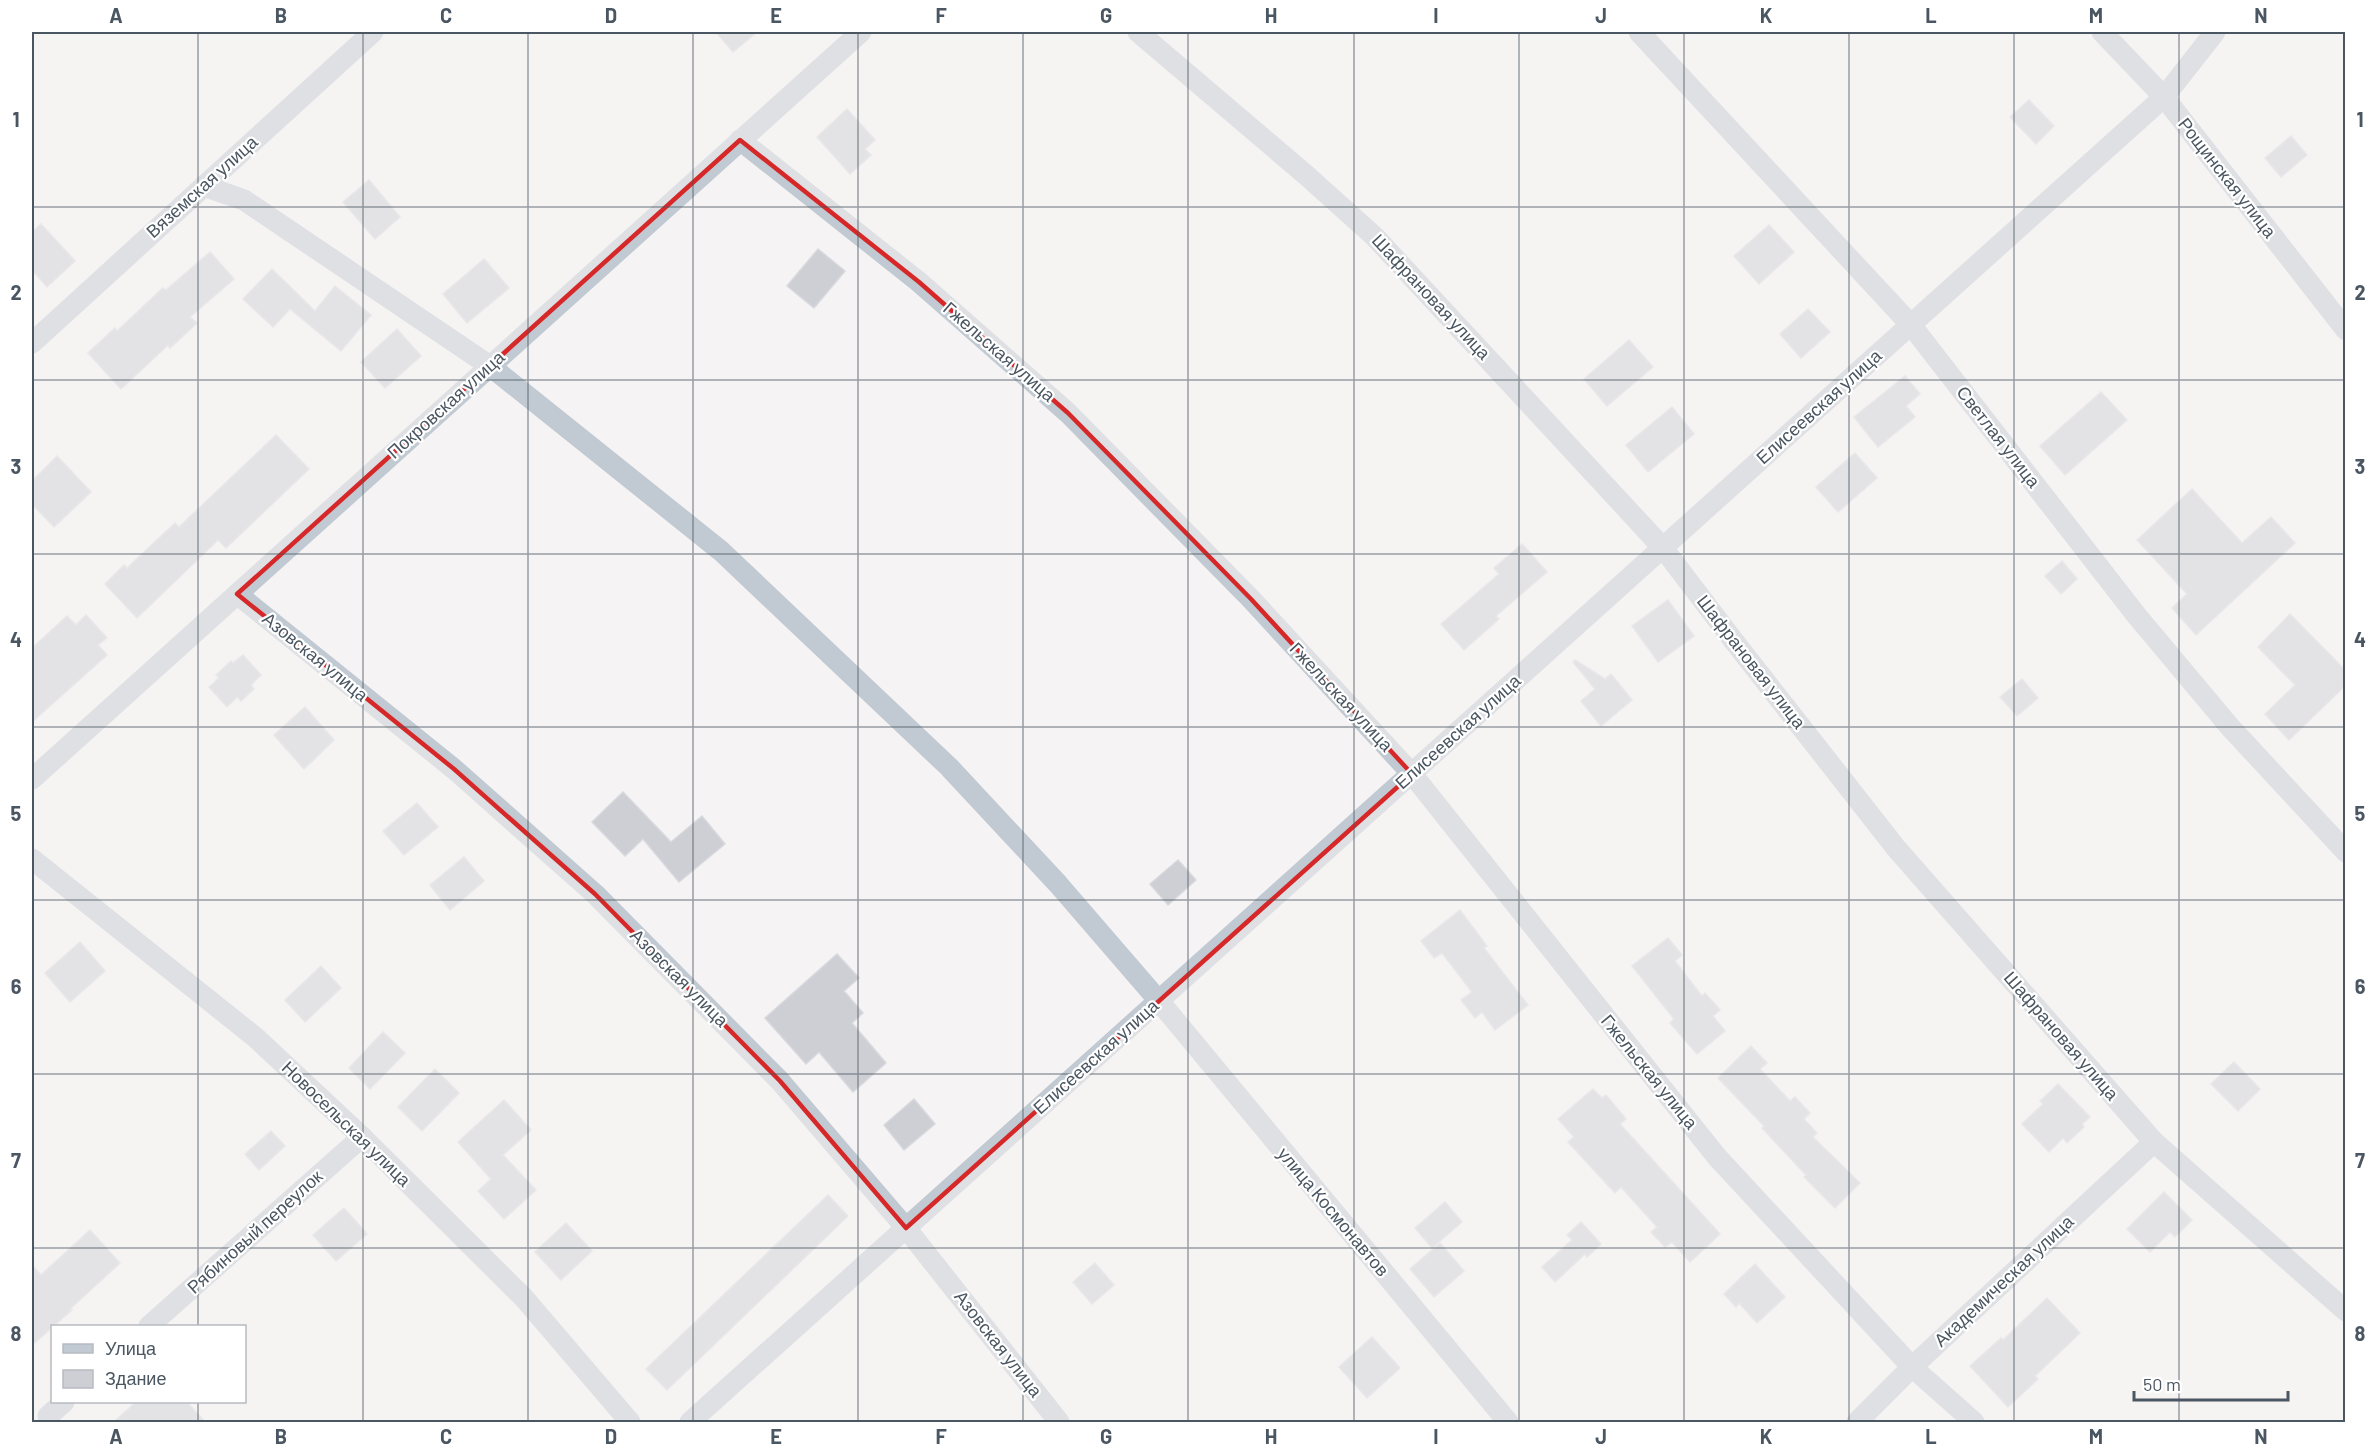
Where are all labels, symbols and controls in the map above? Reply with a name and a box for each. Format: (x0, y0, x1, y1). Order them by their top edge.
text: A (109, 3, 123, 27)
text: B (275, 3, 287, 27)
text: C (440, 3, 452, 27)
text: D (605, 3, 617, 27)
text: E (770, 3, 782, 27)
text: F (935, 3, 947, 27)
text: G (1100, 3, 1112, 27)
text: H (1265, 3, 1277, 27)
text: I (1433, 3, 1439, 27)
text: J (1595, 3, 1607, 27)
text: K (1760, 3, 1773, 27)
text: L (1925, 3, 1937, 27)
text: M (2089, 3, 2103, 27)
text: N (2254, 3, 2268, 27)
text: 1 (12, 107, 20, 131)
text: 1 (2356, 107, 2364, 131)
street label: Рощинская улица (2174, 113, 2282, 243)
street label: Вяземская улица (141, 130, 262, 242)
street label: Шафрановая улица (1368, 229, 1496, 364)
text: 2 (10, 280, 22, 304)
text: 2 (2354, 280, 2366, 304)
street label: Гжельская улица (939, 297, 1061, 407)
street label: Елисеевская улица (1751, 344, 1886, 468)
street label: Покровская улица (382, 345, 509, 463)
street label: Светлая улица (1952, 381, 2046, 492)
text: 3 (11, 454, 21, 478)
text: 3 (2355, 454, 2365, 478)
street label: Шафрановая улица (1693, 590, 1811, 733)
street label: Азовская улица (258, 607, 374, 706)
text: 4 (10, 627, 22, 651)
text: 4 (2354, 627, 2366, 651)
street label: Гжельская улица (1286, 637, 1399, 756)
street label: Елисеевская улица (1390, 669, 1525, 793)
text: 5 (11, 801, 22, 825)
text: 5 (2355, 801, 2366, 825)
street label: Азовская улица (626, 924, 734, 1032)
street label: Шафрановая улица (2000, 966, 2124, 1105)
text: 6 (11, 974, 22, 998)
text: 6 (2355, 974, 2366, 998)
street label: Елисеевская улица (1028, 994, 1163, 1118)
street label: Гжельская улица (1597, 1010, 1703, 1134)
street label: Новосельская улица (278, 1056, 416, 1191)
street label: улица Космонавтов (1273, 1142, 1394, 1280)
text: 7 (11, 1148, 21, 1172)
text: 7 (2355, 1148, 2365, 1172)
street label: Рябиновый переулок (182, 1165, 327, 1298)
street label: Академическая улица (1929, 1209, 2078, 1351)
street label: Азовская улица (950, 1286, 1048, 1402)
text: 8 (11, 1321, 22, 1345)
text: 8 (2355, 1321, 2366, 1345)
legend (51, 1325, 246, 1403)
text: Улица (105, 1337, 157, 1359)
scale bar (2134, 1364, 2288, 1402)
text: Здание (105, 1367, 166, 1389)
text: 50 m (2143, 1373, 2181, 1395)
text: A (109, 1424, 123, 1448)
text: B (275, 1424, 287, 1448)
text: C (440, 1424, 452, 1448)
text: D (605, 1424, 617, 1448)
text: E (770, 1424, 782, 1448)
text: F (935, 1424, 947, 1448)
text: G (1100, 1424, 1112, 1448)
text: H (1265, 1424, 1277, 1448)
text: I (1433, 1424, 1439, 1448)
text: J (1595, 1424, 1607, 1448)
text: K (1760, 1424, 1773, 1448)
text: L (1925, 1424, 1937, 1448)
text: M (2089, 1424, 2103, 1448)
text: N (2254, 1424, 2268, 1448)

